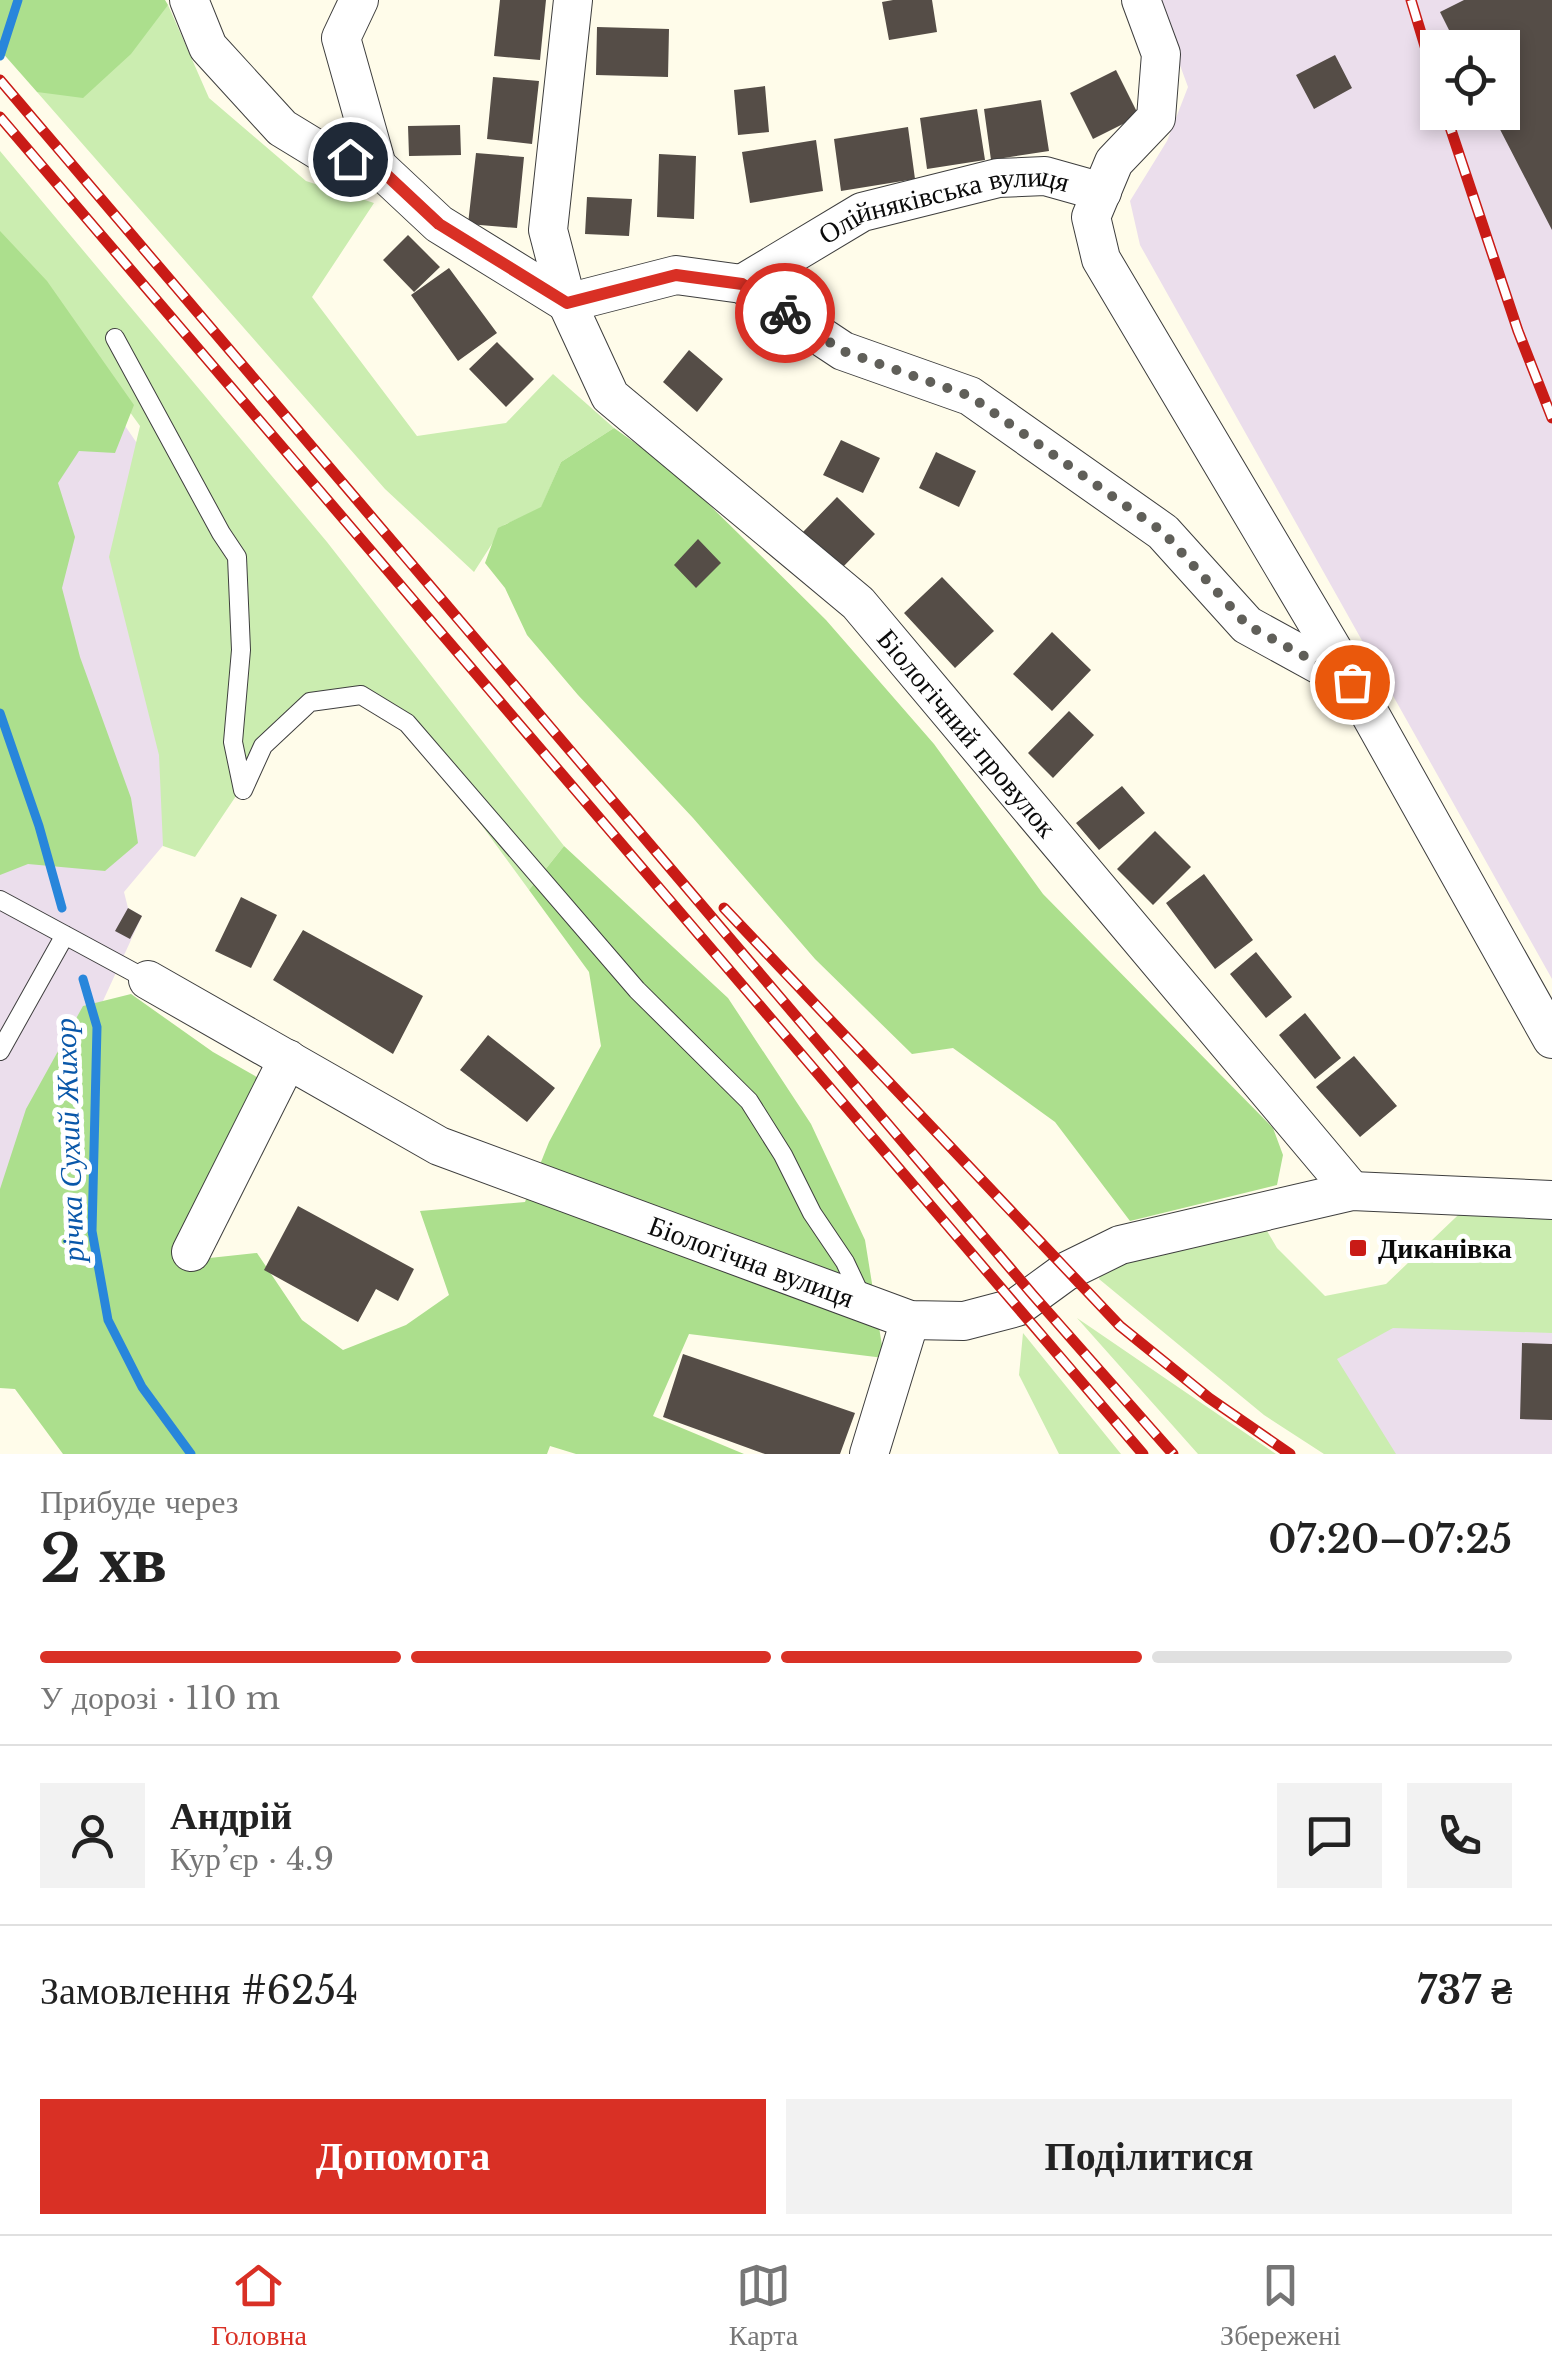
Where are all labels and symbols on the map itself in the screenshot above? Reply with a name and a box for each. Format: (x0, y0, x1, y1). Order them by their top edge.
pin (308, 117, 393, 202)
street label: Олійняківська вулиця (812, 158, 1074, 252)
courier (735, 263, 835, 363)
street label: Біологічний провулок (870, 622, 1065, 845)
pin (1310, 640, 1395, 725)
water label: річка Сухий Жихор (46, 1018, 92, 1264)
street label: Біологічна вулиця (644, 1208, 859, 1315)
place label: Диканівка (1378, 1231, 1512, 1266)
marker: Диканівка (1347, 1237, 1369, 1259)

